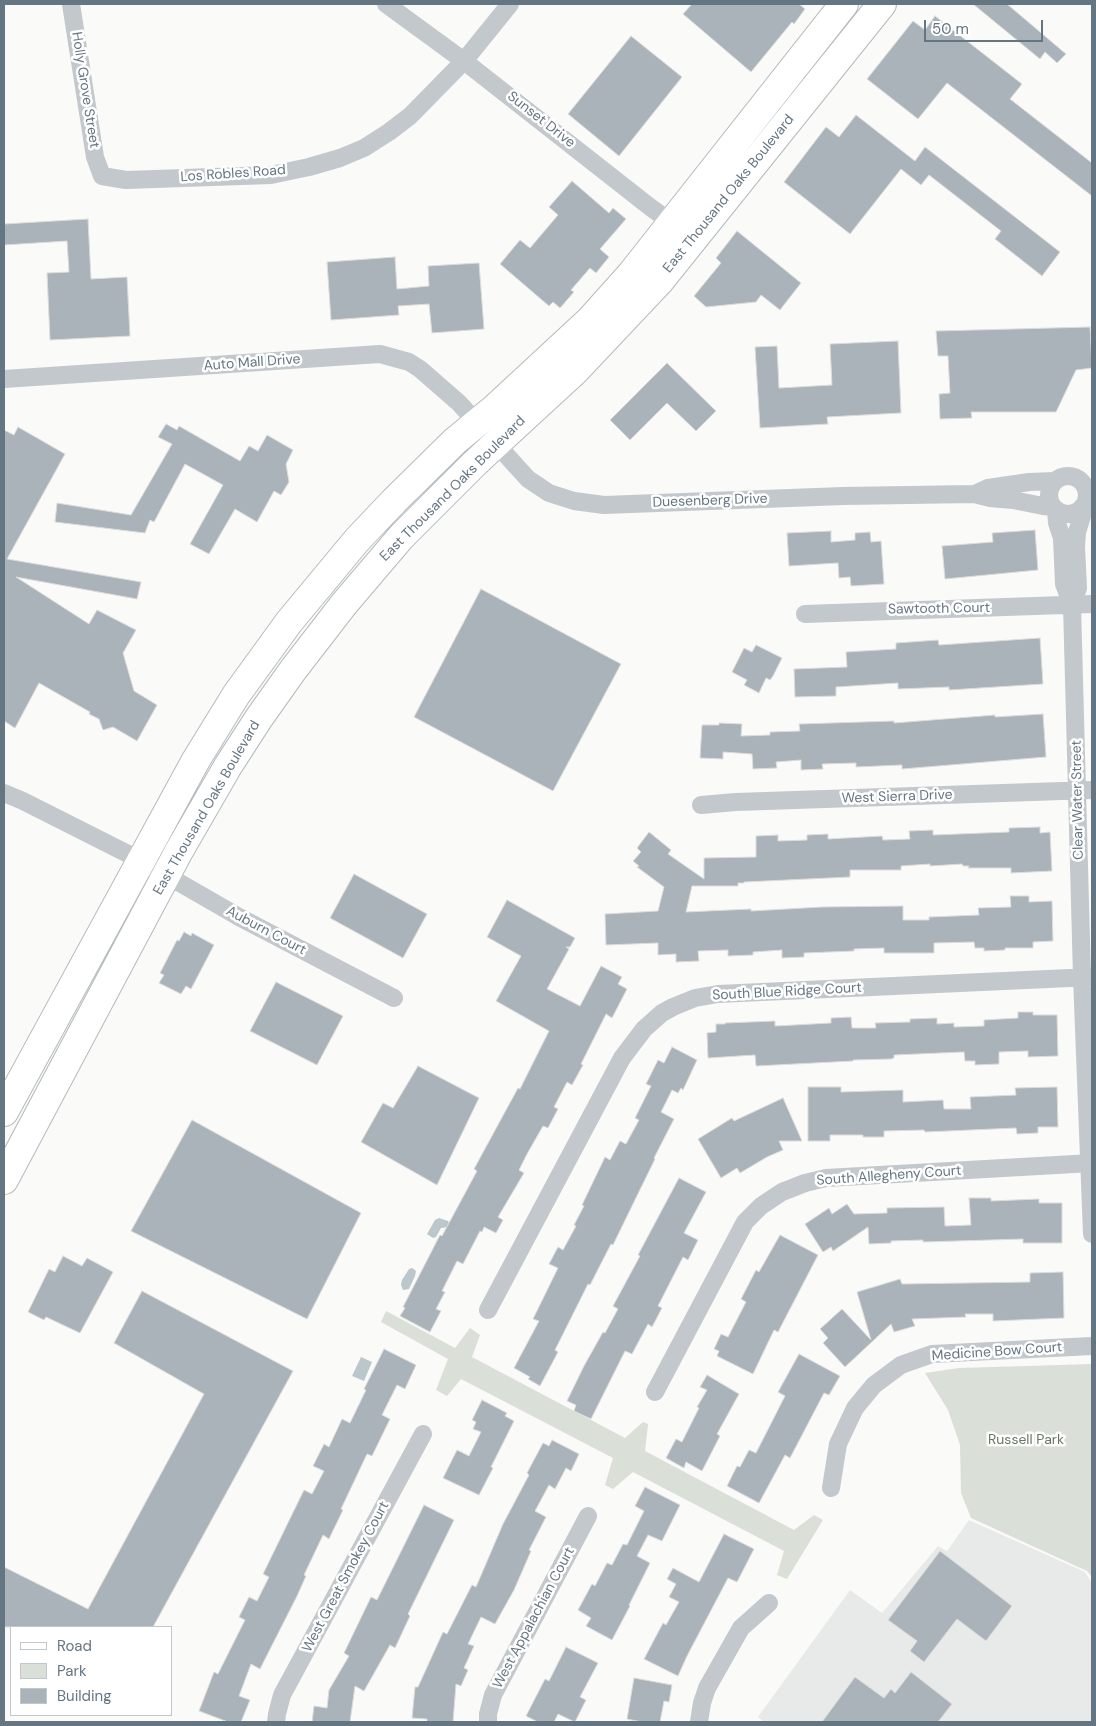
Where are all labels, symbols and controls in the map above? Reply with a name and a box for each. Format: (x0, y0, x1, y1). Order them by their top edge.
scale bar (926, 10, 1045, 42)
text: 50 m (932, 19, 969, 39)
street label: Holly Grove Street (68, 31, 102, 149)
street label: Sunset Drive (504, 88, 578, 152)
street label: East Thousand Oaks Boulevard (660, 112, 798, 276)
street label: Los Robles Road (180, 162, 286, 186)
street label: Auto Mall Drive (203, 351, 301, 375)
street label: East Thousand Oaks Boulevard (377, 413, 529, 565)
street label: Duesenberg Drive (652, 491, 768, 511)
street label: Sawtooth Court (888, 600, 990, 618)
street label: East Thousand Oaks Boulevard (150, 718, 264, 898)
street label: Clear Water Street (1069, 740, 1087, 860)
street label: West Sierra Drive (841, 787, 953, 807)
street label: Auburn Court (223, 903, 309, 959)
street label: South Blue Ridge Court (712, 980, 862, 1004)
street label: South Allegheny Court (816, 1163, 962, 1189)
street label: Medicine Bow Court (931, 1339, 1063, 1365)
park label: Russell Park (988, 1432, 1064, 1448)
street label: West Great Smokey Court (299, 1499, 393, 1655)
street label: West Appalachian Court (490, 1544, 578, 1692)
legend (10, 1626, 172, 1716)
text: Road (57, 1636, 92, 1656)
text: Park (57, 1661, 87, 1681)
text: Building (57, 1686, 112, 1706)

